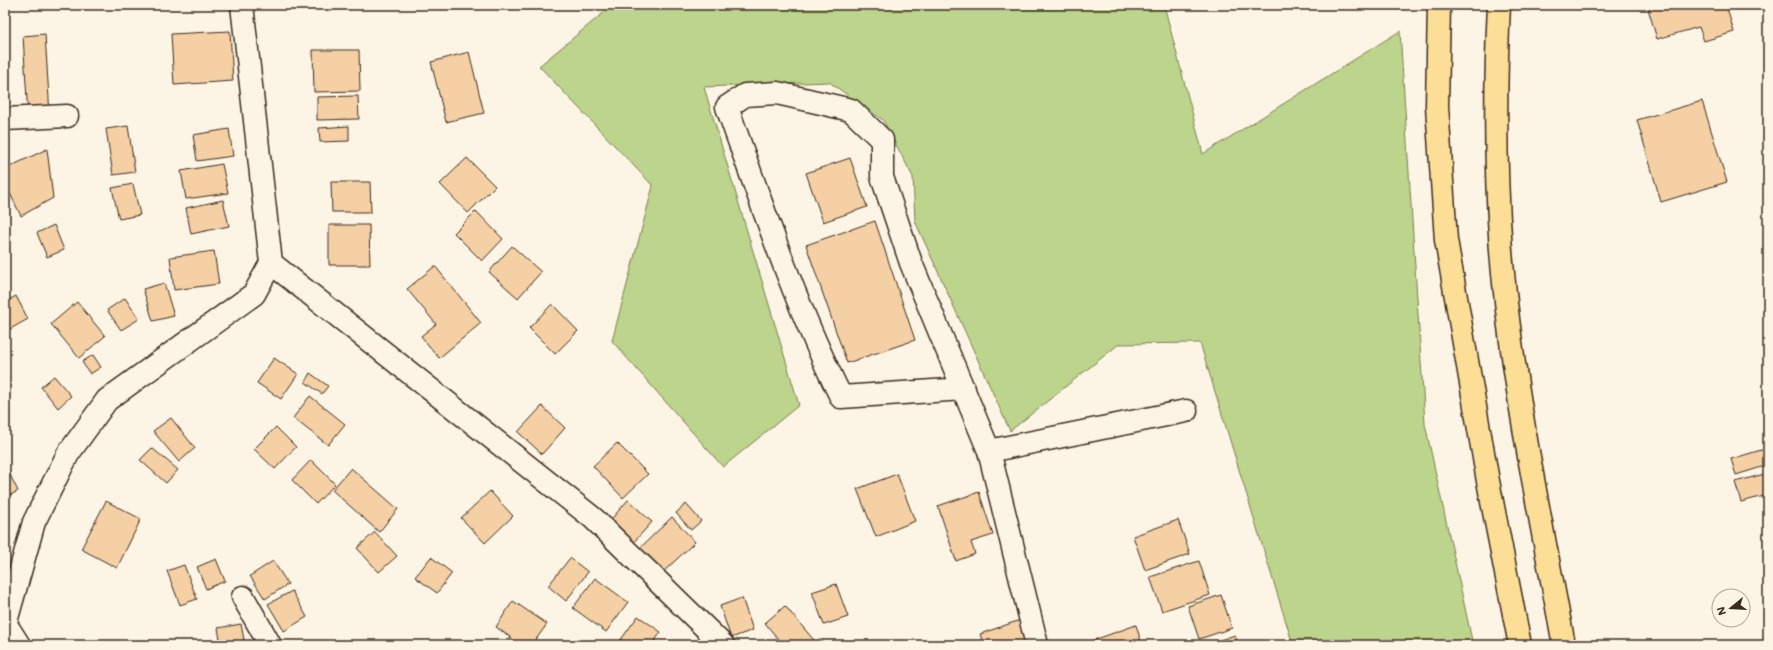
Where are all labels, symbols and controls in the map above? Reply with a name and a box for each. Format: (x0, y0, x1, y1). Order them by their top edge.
north arrow (1711, 588, 1751, 628)
text: N (1713, 605, 1729, 618)

